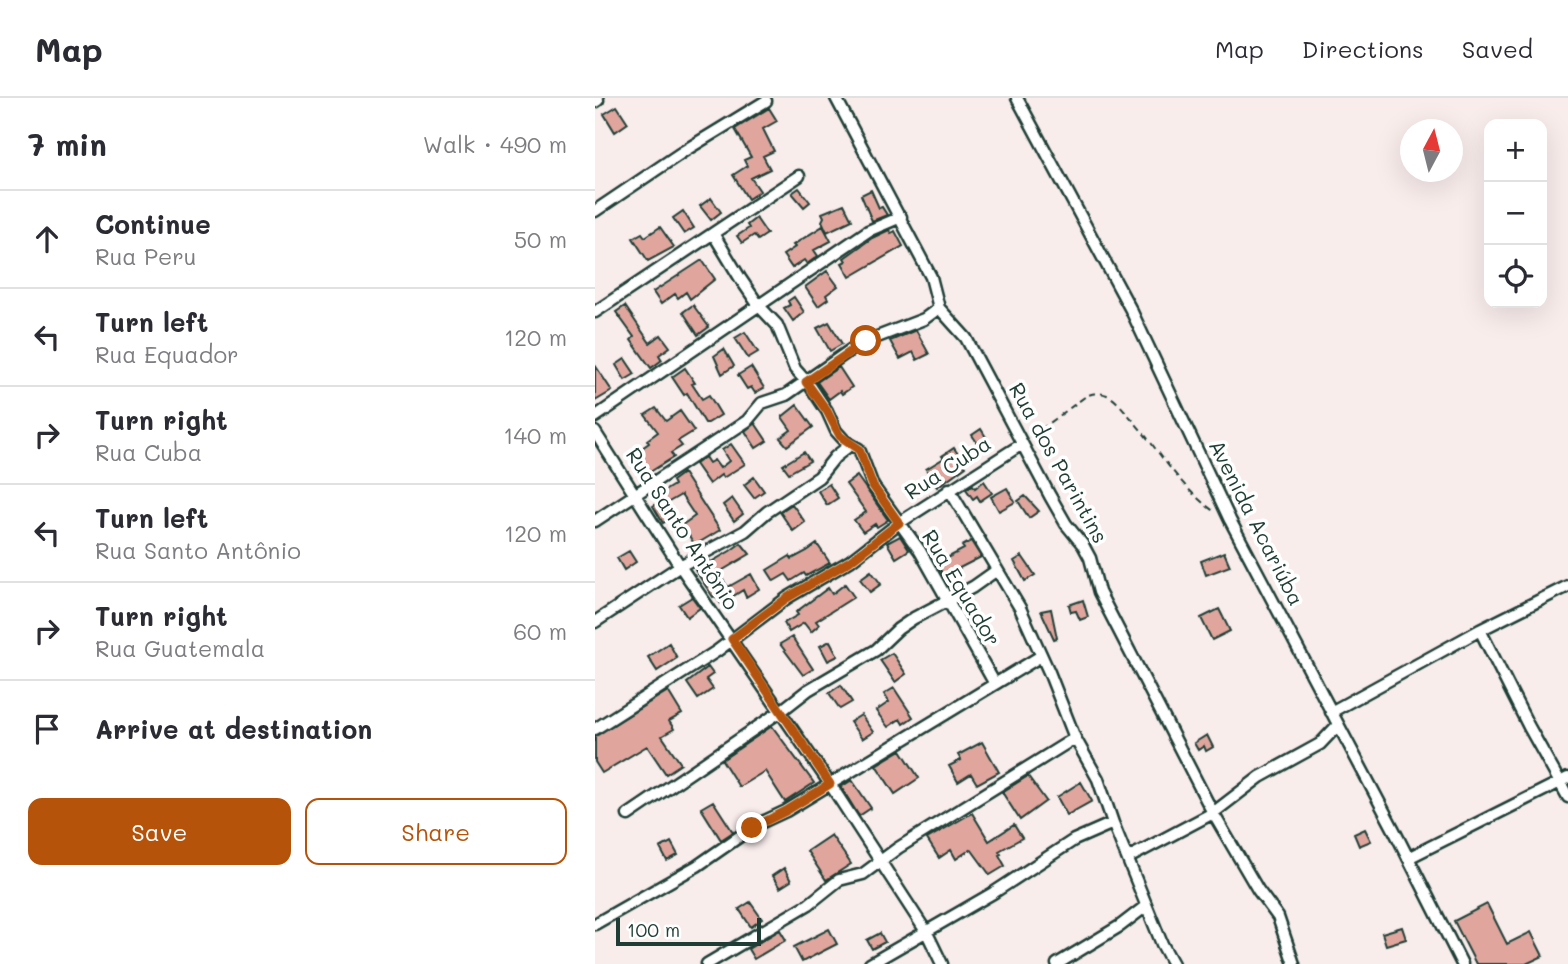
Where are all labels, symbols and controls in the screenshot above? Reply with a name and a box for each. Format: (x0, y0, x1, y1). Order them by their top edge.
text: Map (35, 27, 103, 70)
text: Map (1215, 33, 1264, 64)
text: Directions (1302, 33, 1424, 64)
text: Saved (1462, 33, 1533, 64)
north arrow (1400, 119, 1463, 182)
map controls (1484, 119, 1547, 308)
button: + (1484, 119, 1547, 182)
text: 7 min (28, 124, 107, 164)
text: Walk · 490 m (423, 129, 567, 159)
button: − (1484, 182, 1547, 245)
text: Continue (95, 207, 211, 241)
icon: ahead (28, 220, 66, 258)
text: 50 m (514, 224, 567, 254)
text: Rua Peru (95, 241, 196, 271)
button: locate (1484, 245, 1547, 308)
text: Turn left (95, 305, 208, 339)
icon: left (28, 318, 66, 356)
text: 120 m (504, 322, 567, 352)
route start (850, 325, 881, 356)
text: Rua Equador (95, 339, 239, 369)
street label: Rua dos Parintins (1004, 377, 1115, 547)
text: Turn right (95, 403, 228, 437)
icon: right (28, 416, 66, 454)
text: 140 m (503, 420, 567, 450)
street label: Rua Cuba (899, 429, 996, 505)
street label: Avenida Acariúba (1204, 435, 1311, 610)
text: Rua Cuba (95, 437, 202, 467)
street label: Rua Santo Antônio (621, 442, 746, 614)
text: Turn left (95, 501, 208, 535)
icon: left (28, 514, 66, 552)
text: 120 m (504, 518, 567, 548)
street label: Rua Equador (917, 524, 1008, 650)
text: Rua Santo Antônio (95, 535, 301, 565)
text: Turn right (95, 599, 228, 633)
icon: right (28, 612, 66, 650)
text: 60 m (513, 616, 567, 646)
text: Rua Guatemala (95, 633, 265, 663)
icon: arrive (28, 710, 66, 748)
text: Arrive at destination (95, 712, 372, 746)
button: Save (28, 798, 291, 865)
button: Share (305, 798, 567, 865)
route end (736, 812, 767, 843)
scale bar (616, 915, 761, 947)
text: 100 m (627, 917, 680, 942)

